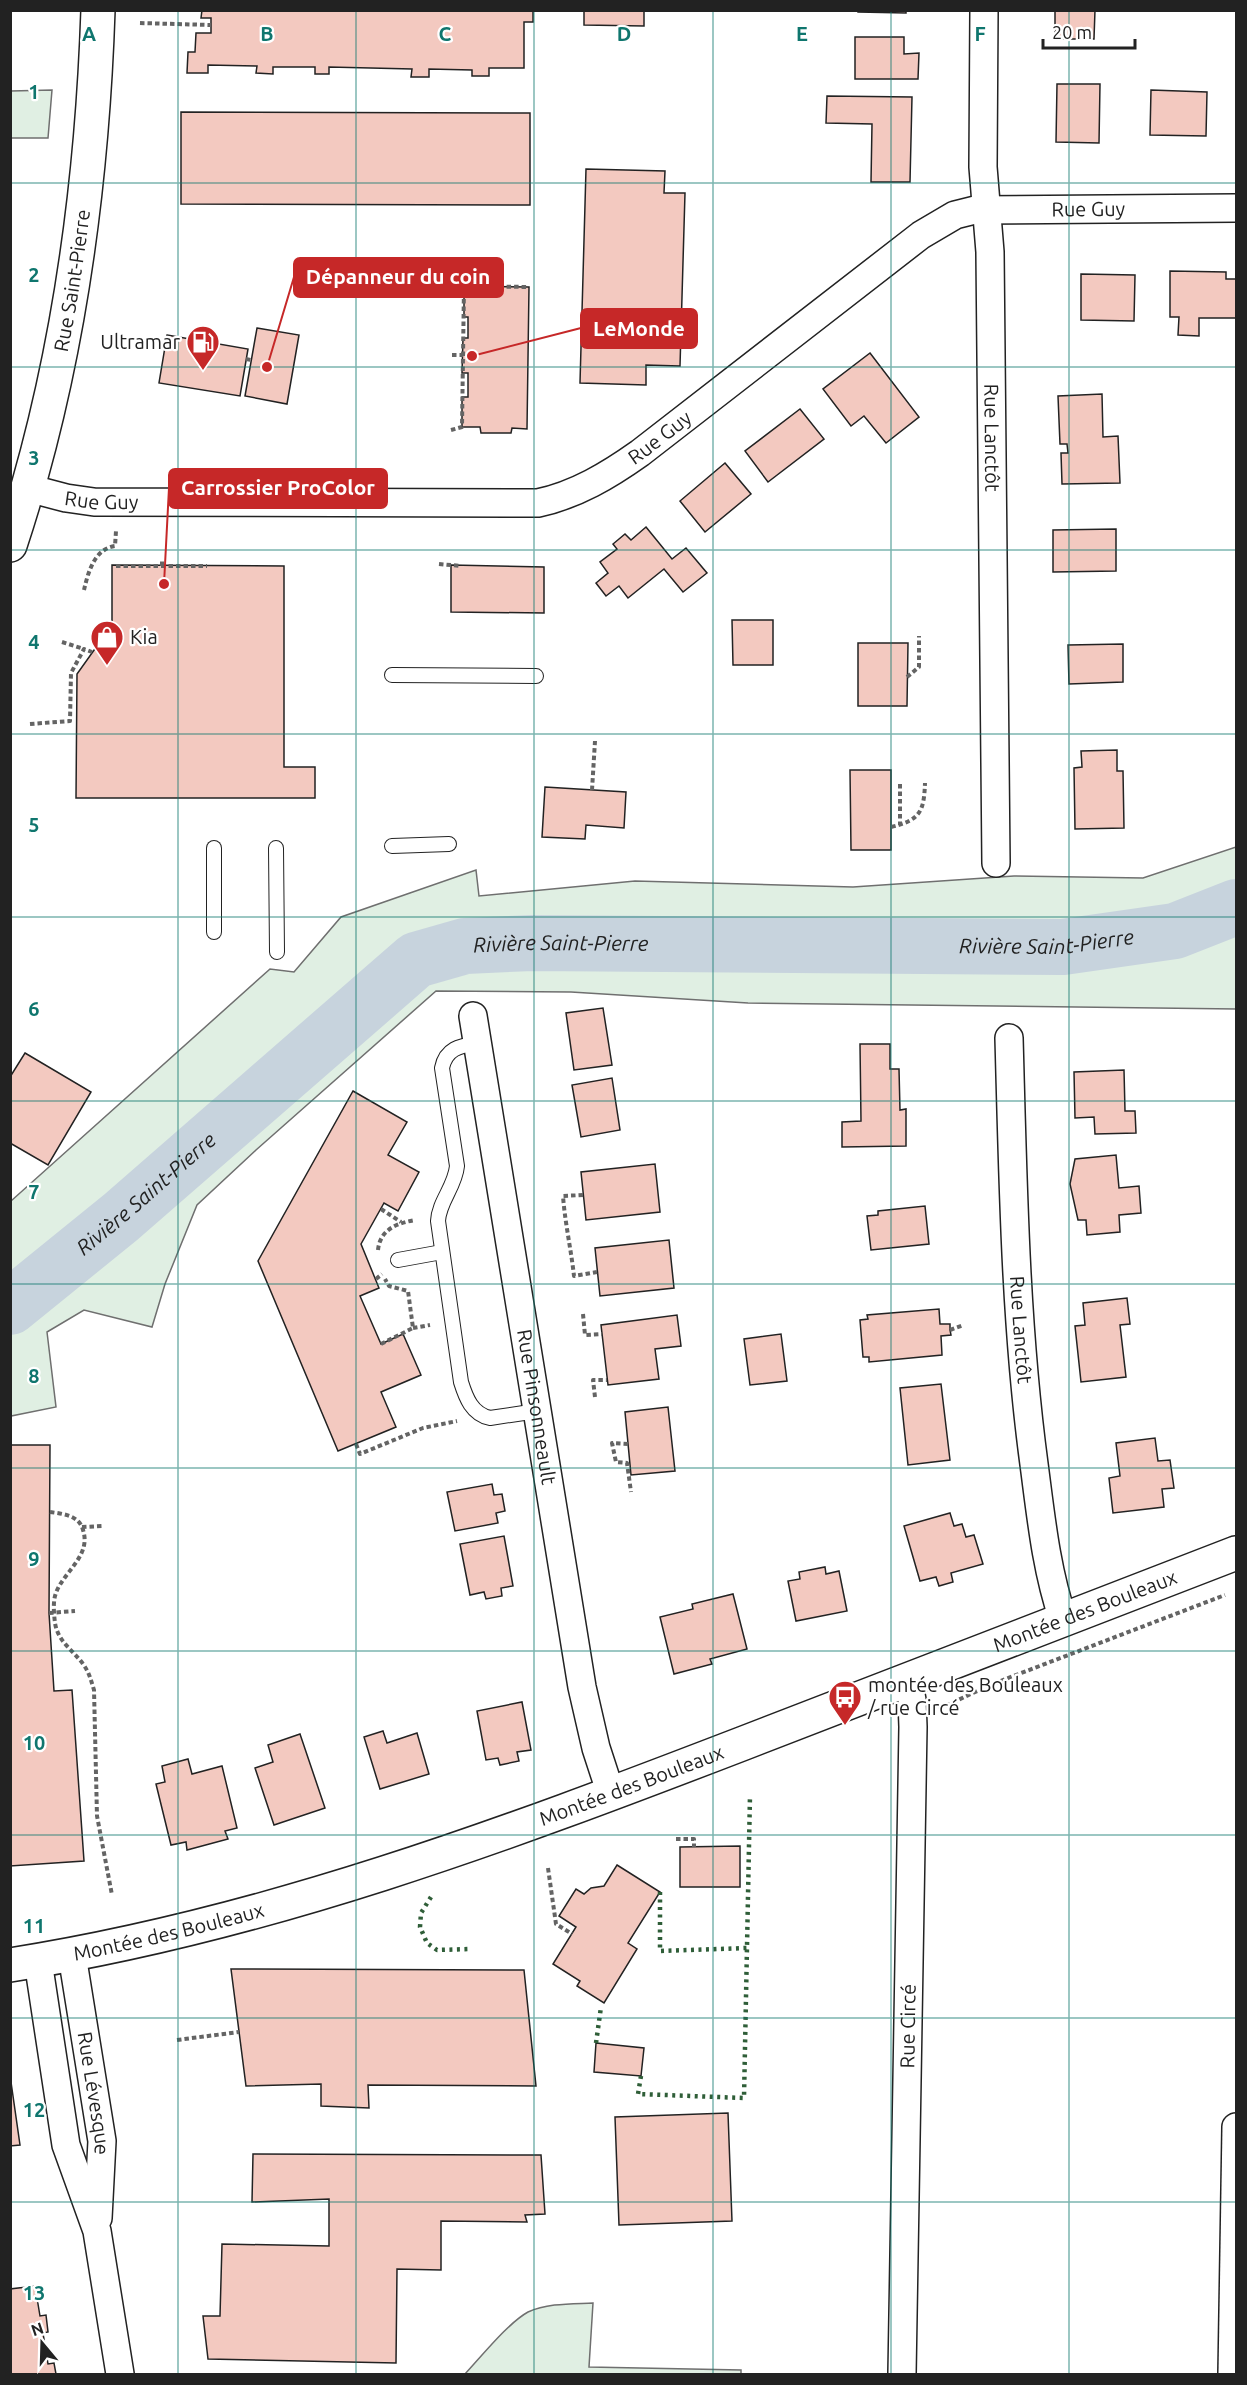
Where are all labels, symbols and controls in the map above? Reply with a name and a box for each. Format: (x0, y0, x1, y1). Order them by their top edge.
scale bar (1043, 12, 1134, 50)
text: A (82, 22, 96, 45)
text: B (260, 22, 274, 45)
text: C (439, 22, 452, 45)
text: D (617, 22, 631, 45)
text: E (796, 22, 808, 45)
text: F (974, 22, 986, 45)
text: 20 m (1052, 22, 1092, 42)
text: 1 (28, 80, 40, 103)
street label: Rue Guy (1051, 197, 1126, 220)
street label: Rue Saint-Pierre (49, 208, 94, 354)
callout: Dépanneur du coin (294, 258, 503, 297)
text: 2 (28, 263, 40, 286)
text: Dépanneur du coin (306, 264, 490, 288)
callout: LeMonde (581, 309, 697, 348)
text: LeMonde (593, 316, 685, 340)
fuel station icon: Ultramar (185, 324, 221, 371)
place label: Ultramar (100, 330, 180, 353)
street label: Rue Lanctôt (980, 384, 1004, 492)
street label: Rue Guy (623, 405, 696, 469)
text: 3 (28, 446, 40, 469)
callout: Carrossier ProColor (169, 469, 387, 508)
text: Carrossier ProColor (181, 475, 375, 499)
street label: Rue Guy (63, 486, 139, 514)
shop icon: Kia (89, 619, 125, 666)
place label: Kia (130, 625, 158, 648)
text: 4 (28, 630, 40, 653)
text: 5 (28, 813, 40, 836)
water label: Rivière Saint-Pierre (959, 924, 1136, 958)
water label: Rivière Saint-Pierre (473, 930, 649, 957)
text: 6 (28, 997, 40, 1020)
water label: Rivière Saint-Pierre (71, 1127, 220, 1259)
text: 7 (28, 1180, 40, 1203)
street label: Rue Lanctôt (1006, 1275, 1037, 1385)
street label: Rue Pinsonneault (513, 1328, 561, 1486)
text: 8 (28, 1364, 40, 1387)
text: 9 (28, 1547, 40, 1570)
street label: Montée des Bouleaux (990, 1565, 1180, 1656)
place label: montée des Bouleaux / rue Circé (867, 1673, 1063, 1719)
bus stop icon: montée des Bouleaux / rue Circé (827, 1679, 863, 1726)
text: 10 (23, 1731, 45, 1754)
street label: Montée des Bouleaux (536, 1740, 727, 1830)
street label: Montée des Bouleaux (71, 1898, 266, 1965)
text: 11 (23, 1914, 45, 1937)
street label: Rue Circé (895, 1984, 920, 2068)
street label: Rue Lévesque (74, 2030, 114, 2155)
text: 12 (23, 2098, 45, 2121)
text: 13 (23, 2281, 45, 2304)
north arrow (12, 2313, 72, 2373)
text: N (29, 2318, 46, 2339)

